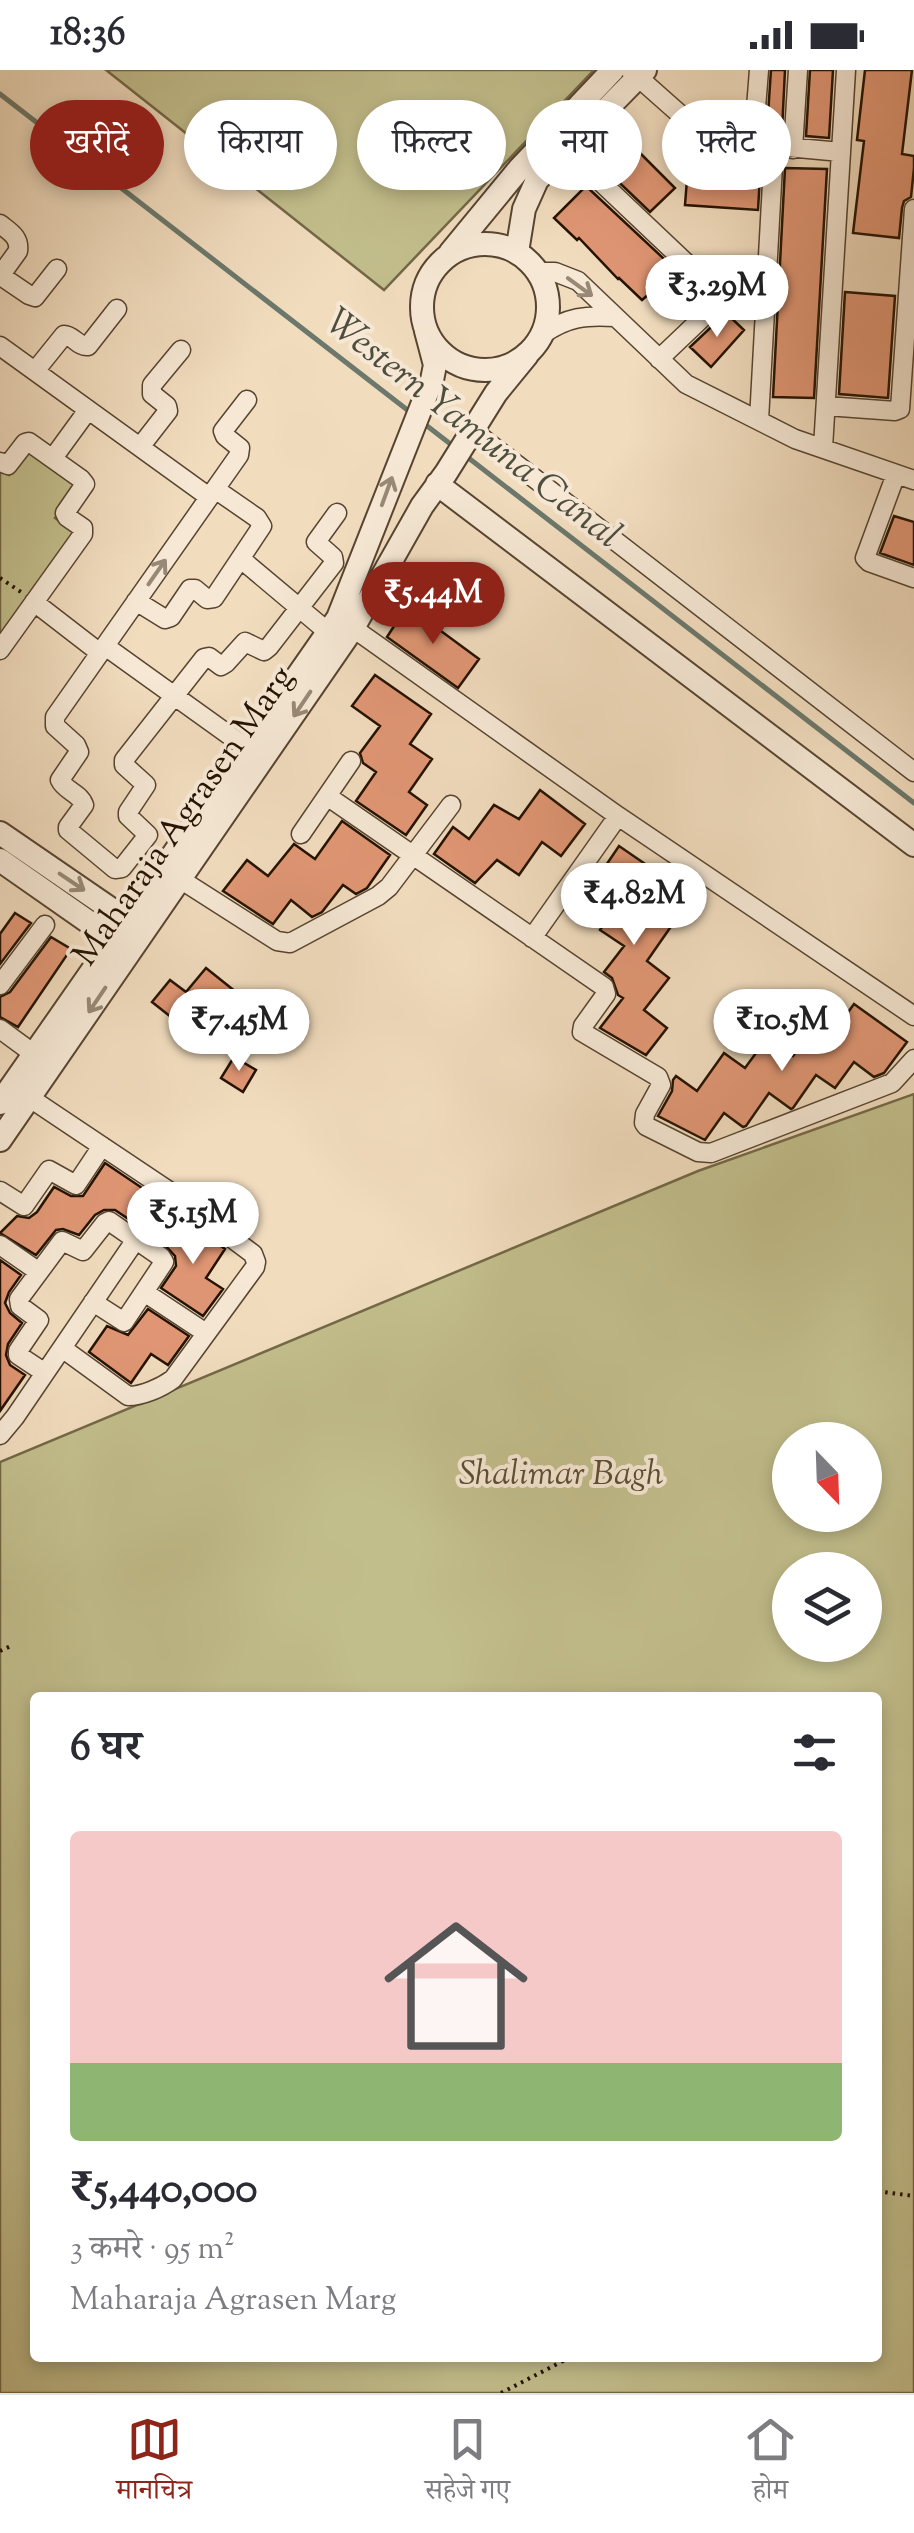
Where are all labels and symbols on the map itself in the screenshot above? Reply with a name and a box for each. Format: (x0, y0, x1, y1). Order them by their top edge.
pin: ₹3.29M (636, 255, 798, 340)
one-way arrow (566, 276, 593, 297)
water label: Western Yamuna Canal (312, 297, 631, 563)
one-way arrow (379, 477, 397, 508)
one-way arrow (146, 558, 167, 586)
pin: ₹5.44M (352, 562, 514, 647)
street label: Maharaja Agrasen Marg (62, 656, 308, 978)
one-way arrow (292, 689, 313, 717)
pin: ₹4.82M (553, 863, 715, 948)
one-way arrow (57, 871, 85, 892)
one-way arrow (87, 985, 108, 1013)
pin: ₹7.45M (158, 989, 320, 1074)
pin: ₹10.5M (701, 989, 863, 1074)
pin: ₹5.15M (112, 1182, 274, 1267)
north arrow (772, 1422, 882, 1532)
park label: Shalimar Bagh (459, 1450, 663, 1501)

